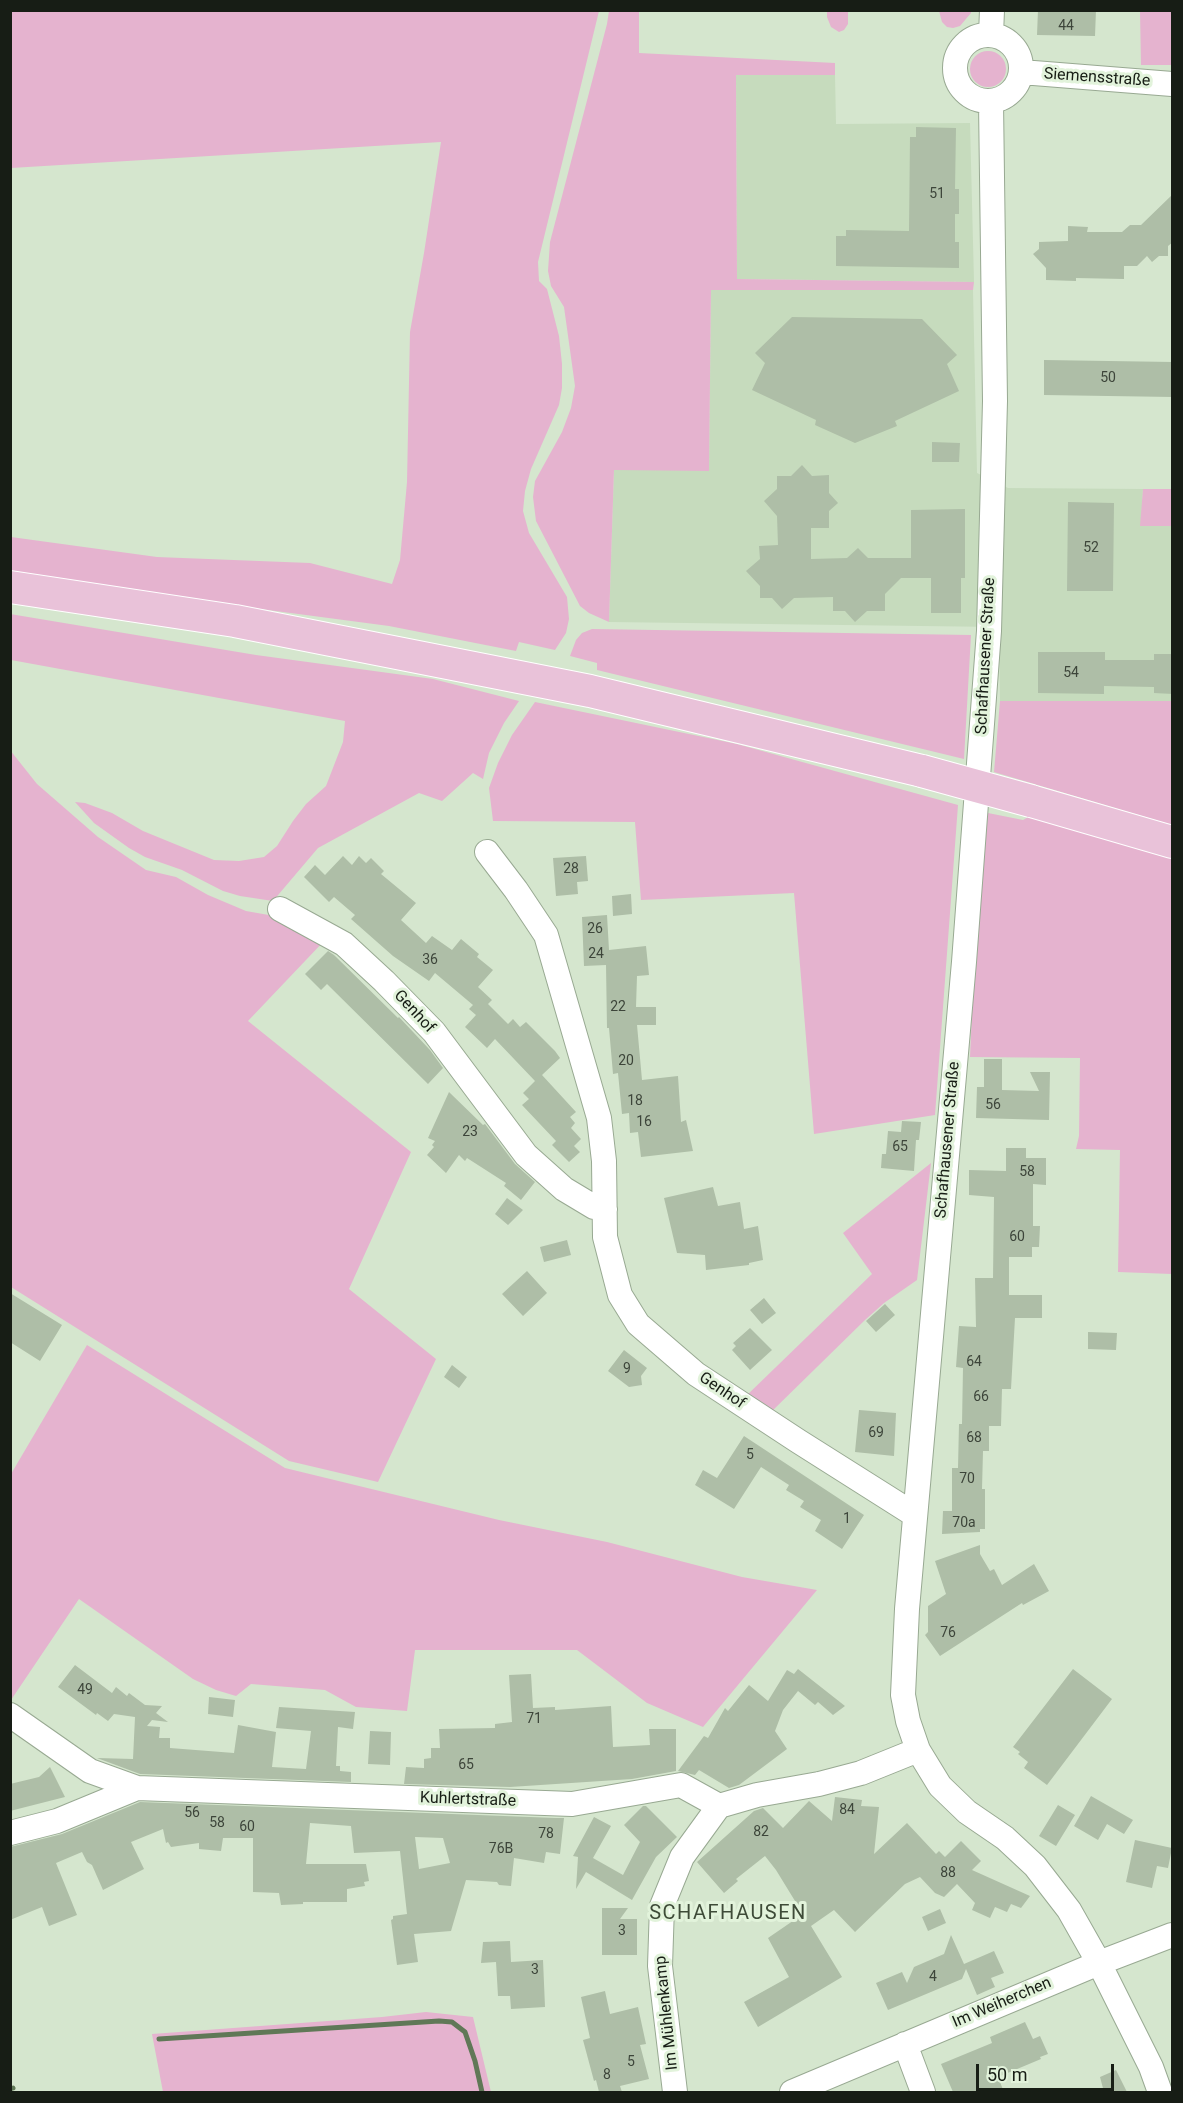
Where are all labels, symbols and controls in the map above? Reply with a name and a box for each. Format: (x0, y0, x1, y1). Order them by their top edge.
house number: 44 (1058, 18, 1074, 34)
street label: Siemensstraße (1043, 65, 1151, 91)
house number: 51 (929, 186, 945, 202)
house number: 50 (1100, 370, 1116, 386)
house number: 52 (1083, 540, 1099, 556)
street label: Schafhausener Straße (972, 577, 1000, 735)
house number: 54 (1063, 665, 1079, 681)
house number: 28 (563, 861, 579, 877)
house number: 26 (587, 921, 603, 937)
house number: 24 (588, 946, 604, 962)
house number: 36 (422, 952, 438, 968)
street label: Genhof (389, 987, 439, 1037)
house number: 22 (610, 999, 626, 1015)
house number: 20 (618, 1053, 634, 1069)
street label: Schafhausener Straße (932, 1061, 964, 1219)
house number: 18 (627, 1093, 643, 1109)
house number: 56 (985, 1097, 1001, 1113)
house number: 16 (636, 1114, 652, 1130)
house number: 23 (462, 1124, 478, 1140)
house number: 65 (892, 1139, 908, 1155)
house number: 58 (1019, 1164, 1035, 1180)
house number: 60 (1009, 1229, 1025, 1245)
house number: 64 (966, 1354, 982, 1370)
house number: 9 (623, 1361, 631, 1377)
street label: Genhof (695, 1369, 749, 1413)
house number: 66 (973, 1389, 989, 1405)
house number: 69 (868, 1425, 884, 1441)
house number: 68 (966, 1430, 982, 1446)
house number: 5 (746, 1447, 754, 1463)
house number: 70 (959, 1471, 975, 1487)
house number: 1 (843, 1511, 851, 1527)
house number: 70a (952, 1515, 976, 1531)
house number: 76 (940, 1625, 956, 1641)
house number: 49 (77, 1682, 93, 1698)
house number: 71 (526, 1711, 542, 1727)
house number: 65 (458, 1757, 474, 1773)
street label: Kuhlertstraße (420, 1789, 516, 1811)
house number: 84 (839, 1802, 855, 1818)
house number: 56 (184, 1805, 200, 1821)
house number: 58 (209, 1815, 225, 1831)
house number: 60 (239, 1819, 255, 1835)
house number: 82 (753, 1824, 769, 1840)
house number: 78 (538, 1826, 554, 1842)
house number: 76B (489, 1841, 513, 1857)
house number: 88 (940, 1865, 956, 1881)
district label: SCHAFHAUSEN (649, 1902, 807, 1926)
house number: 3 (618, 1923, 626, 1939)
street label: Im Mühlenkamp (651, 1955, 683, 2071)
house number: 3 (531, 1962, 539, 1978)
house number: 4 (929, 1969, 937, 1985)
street label: Im Weiherchen (950, 1974, 1054, 2032)
scale bar (979, 2052, 1117, 2090)
house number: 5 (627, 2054, 635, 2070)
text: 50 m (987, 2064, 1027, 2085)
house number: 8 (603, 2067, 611, 2083)

